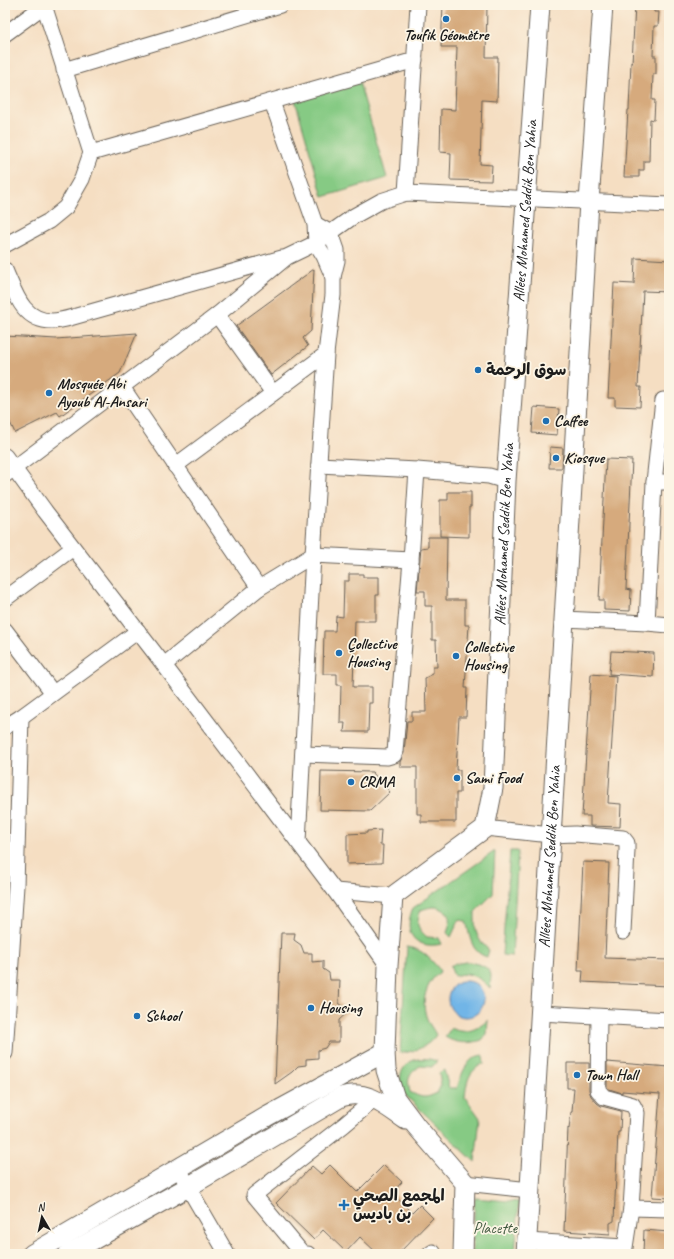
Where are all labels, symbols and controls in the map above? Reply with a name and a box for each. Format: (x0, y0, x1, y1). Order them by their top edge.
marker: Toufik Géomètre (441, 14, 451, 24)
place label: Toufik Géomètre (404, 25, 490, 45)
street label: Allées Mohamed Seddik Ben Yahia (509, 118, 542, 303)
place label: سوق الرحمة (486, 360, 566, 380)
marker: سوق الرحمة (473, 365, 483, 375)
place label: Mosquée Abi Ayoub Al-Ansari (57, 374, 148, 412)
marker: Mosquée Abi Ayoub Al-Ansari (44, 388, 54, 398)
place label: Caffee (554, 411, 589, 431)
marker: Caffee (541, 416, 551, 426)
street label: Allées Mohamed Seddik Ben Yahia (490, 442, 519, 626)
place label: Kiosque (564, 448, 606, 468)
marker: Kiosque (551, 453, 561, 463)
place label: ِCollective Housing (347, 634, 398, 672)
place label: Collective Housing (464, 637, 515, 675)
marker: ِCollective Housing (334, 648, 344, 658)
marker: Collective Housing (451, 651, 461, 661)
street label: Allées Mohamed Seddik Ben Yahia (534, 764, 565, 948)
place label: Sami Food (465, 768, 524, 788)
place label: CRMA (359, 772, 396, 792)
marker: Sami Food (452, 773, 462, 783)
marker: CRMA (346, 777, 356, 787)
place label: Housing (319, 998, 363, 1018)
marker: Housing (306, 1003, 316, 1013)
place label: School (145, 1006, 183, 1026)
marker: School (132, 1011, 142, 1021)
place label: Town Hall (585, 1065, 641, 1085)
marker: Town Hall (572, 1070, 582, 1080)
place label: المجمع الصحي بن باديس (353, 1186, 445, 1224)
north arrow (22, 1197, 62, 1237)
text: N (36, 1199, 47, 1215)
marker: المجمع الصحي بن باديس (338, 1199, 350, 1211)
park label: Placette (473, 1218, 519, 1238)

